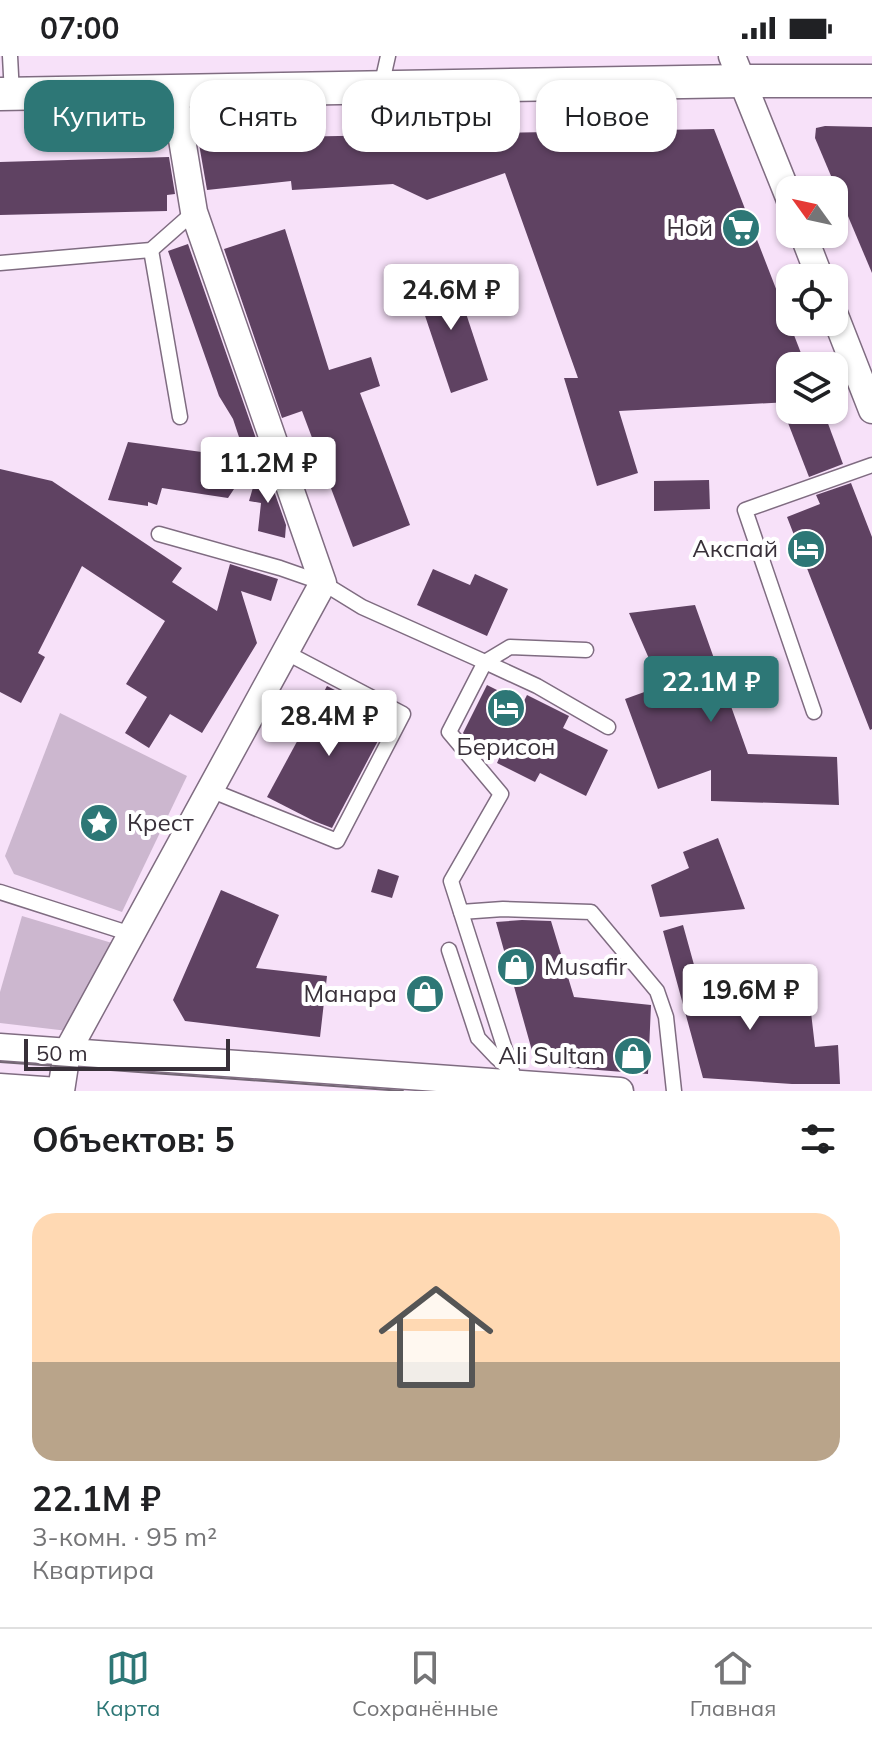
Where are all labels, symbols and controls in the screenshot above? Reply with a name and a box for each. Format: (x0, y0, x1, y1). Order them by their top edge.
text: 07:00 (40, 9, 119, 47)
chip: Купить (24, 80, 174, 152)
chip: Снять (190, 80, 326, 152)
chip: Фильтры (342, 80, 520, 152)
chip: Новое (536, 80, 677, 152)
north arrow (776, 176, 848, 248)
map controls (776, 176, 848, 424)
supermarket icon: Ной (720, 207, 762, 249)
place label: Ной (666, 212, 713, 242)
pin: 24.6M ₽ (377, 264, 525, 332)
button: locate (776, 264, 848, 336)
text: 24.6M ₽ (402, 273, 500, 306)
button: layers (776, 352, 848, 424)
pin: 11.2M ₽ (194, 437, 342, 505)
text: 11.2M ₽ (219, 446, 317, 479)
hotel icon: Акспай (785, 528, 827, 570)
place label: Акспай (692, 533, 778, 563)
pin: 22.1M ₽ (637, 656, 785, 724)
text: 22.1M ₽ (662, 665, 760, 698)
hotel icon: Берисон (485, 687, 527, 729)
pin: 28.4M ₽ (255, 690, 403, 758)
text: 28.4M ₽ (280, 699, 378, 732)
place label: Берисон (457, 731, 555, 761)
place icon: Крест (78, 802, 120, 844)
place label: Крест (127, 807, 194, 837)
shop icon: Musafir (495, 946, 537, 988)
place label: Musafir (544, 951, 628, 981)
pin: 19.6M ₽ (676, 964, 824, 1032)
shop icon: Манара (404, 973, 446, 1015)
text: 19.6M ₽ (701, 973, 799, 1006)
place label: Манара (303, 978, 397, 1008)
scale bar (24, 1035, 230, 1071)
shop icon: Ali Sultan (612, 1035, 654, 1077)
text: 50 m (36, 1039, 87, 1067)
place label: Ali Sultan (498, 1040, 605, 1070)
icon: filters (796, 1117, 840, 1161)
text: Объектов: 5 (32, 1118, 235, 1161)
icon: home (364, 1265, 508, 1409)
text: 22.1M ₽ (32, 1477, 161, 1520)
text: 3-комн. · 95 m² (32, 1520, 217, 1553)
text: Квартира (32, 1553, 154, 1586)
tab: Карта (96, 1646, 160, 1722)
tab: Сохранённые (352, 1646, 498, 1722)
tab: Главная (690, 1646, 776, 1722)

